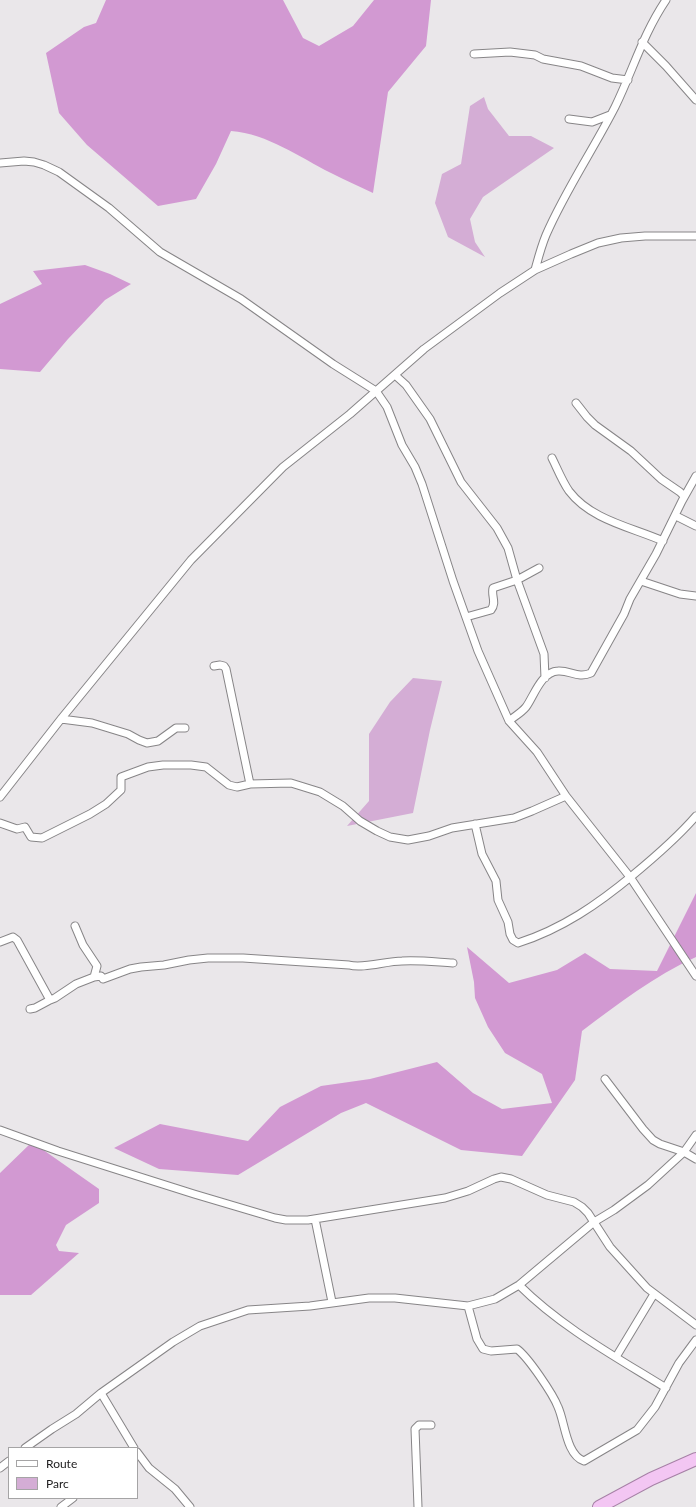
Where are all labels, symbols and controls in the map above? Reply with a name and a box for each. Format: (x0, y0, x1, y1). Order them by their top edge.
legend (8, 1447, 138, 1499)
text: Route (46, 1456, 77, 1471)
text: Parc (46, 1476, 69, 1491)

